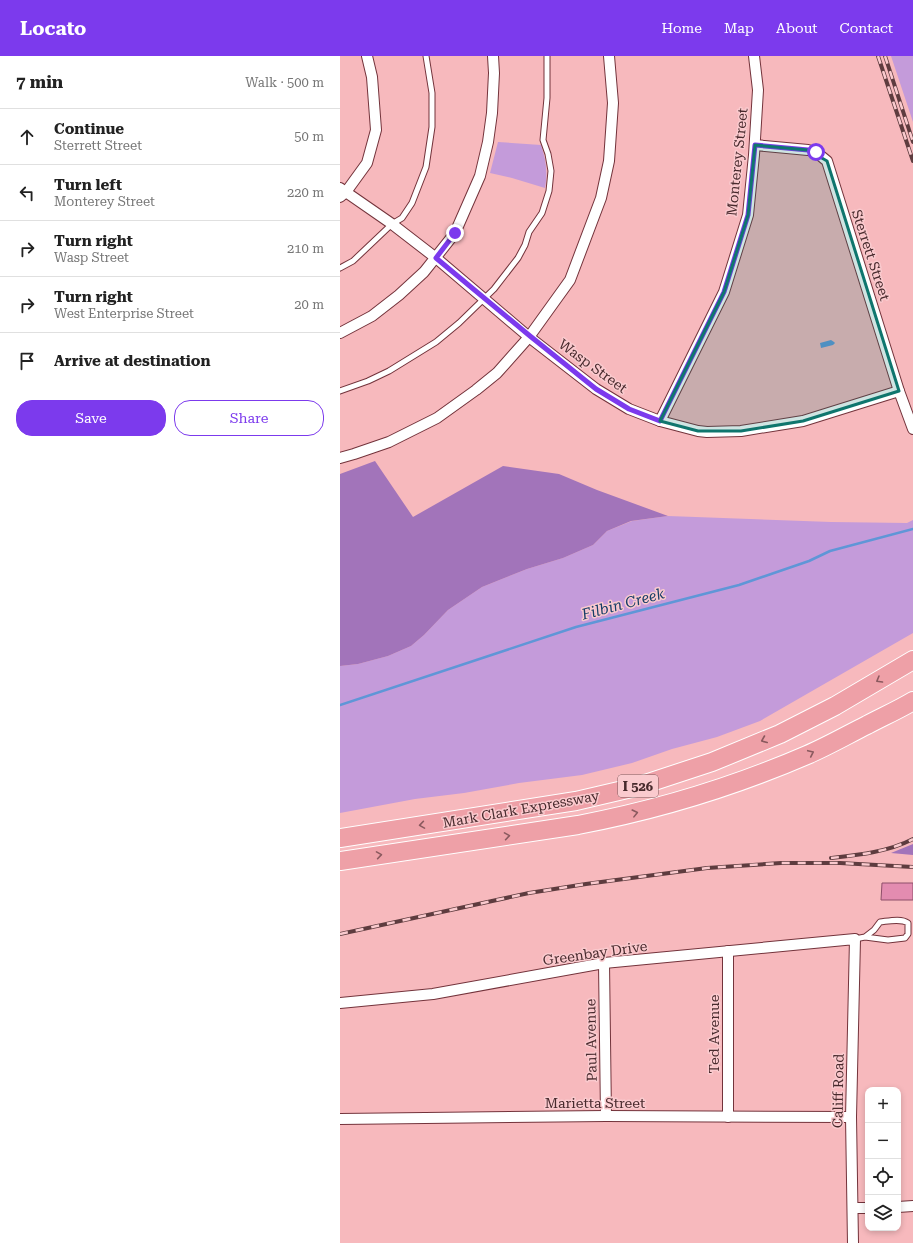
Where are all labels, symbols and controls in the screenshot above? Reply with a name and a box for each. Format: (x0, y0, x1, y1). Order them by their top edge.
text: Locato (20, 17, 86, 40)
text: Home (661, 20, 702, 36)
text: Map (724, 20, 754, 36)
text: About (776, 20, 818, 36)
text: Contact (840, 20, 893, 36)
text: 7 min (16, 72, 63, 92)
text: Walk · 500 m (245, 75, 324, 90)
street label: Monterey Street (723, 107, 751, 217)
text: Continue (54, 120, 124, 138)
icon: ahead (16, 126, 38, 148)
text: 50 m (294, 129, 324, 144)
text: Sterrett Street (54, 138, 142, 153)
route start (807, 143, 825, 161)
text: Turn left (54, 176, 122, 194)
icon: left (16, 182, 38, 204)
text: 220 m (287, 185, 324, 200)
text: Monterey Street (54, 194, 155, 209)
street label: Sterrett Street (849, 207, 893, 303)
route end (446, 224, 464, 242)
text: Turn right (54, 232, 133, 250)
icon: right (16, 238, 38, 260)
text: 210 m (287, 241, 324, 256)
text: Wasp Street (54, 250, 129, 265)
text: Turn right (54, 288, 133, 306)
icon: right (16, 294, 38, 316)
text: 20 m (294, 297, 324, 312)
text: West Enterprise Street (54, 306, 194, 321)
street label: Wasp Street (556, 336, 630, 396)
icon: arrive (16, 350, 38, 372)
text: Arrive at destination (54, 352, 210, 370)
button: Save (16, 400, 166, 436)
button: Share (174, 400, 324, 436)
water label: Filbin Creek (579, 584, 667, 624)
one-way arrow (876, 675, 883, 682)
one-way arrow (761, 736, 768, 744)
one-way arrow (807, 750, 814, 758)
road number: I 526 (618, 775, 658, 797)
street label: Mark Clark Expressway (442, 787, 601, 831)
one-way arrow (631, 809, 638, 818)
one-way arrow (419, 820, 425, 829)
one-way arrow (504, 832, 510, 841)
one-way arrow (375, 851, 382, 860)
street label: Greenbay Drive (542, 938, 649, 968)
street label: Ted Avenue (706, 994, 722, 1073)
street label: Paul Avenue (582, 998, 600, 1082)
street label: Califf Road (829, 1054, 847, 1128)
map controls (865, 1087, 901, 1231)
button: + (865, 1087, 901, 1123)
street label: Marietta Street (545, 1095, 645, 1111)
button: − (865, 1123, 901, 1159)
button: locate (865, 1159, 901, 1195)
button: layers (865, 1195, 901, 1231)

